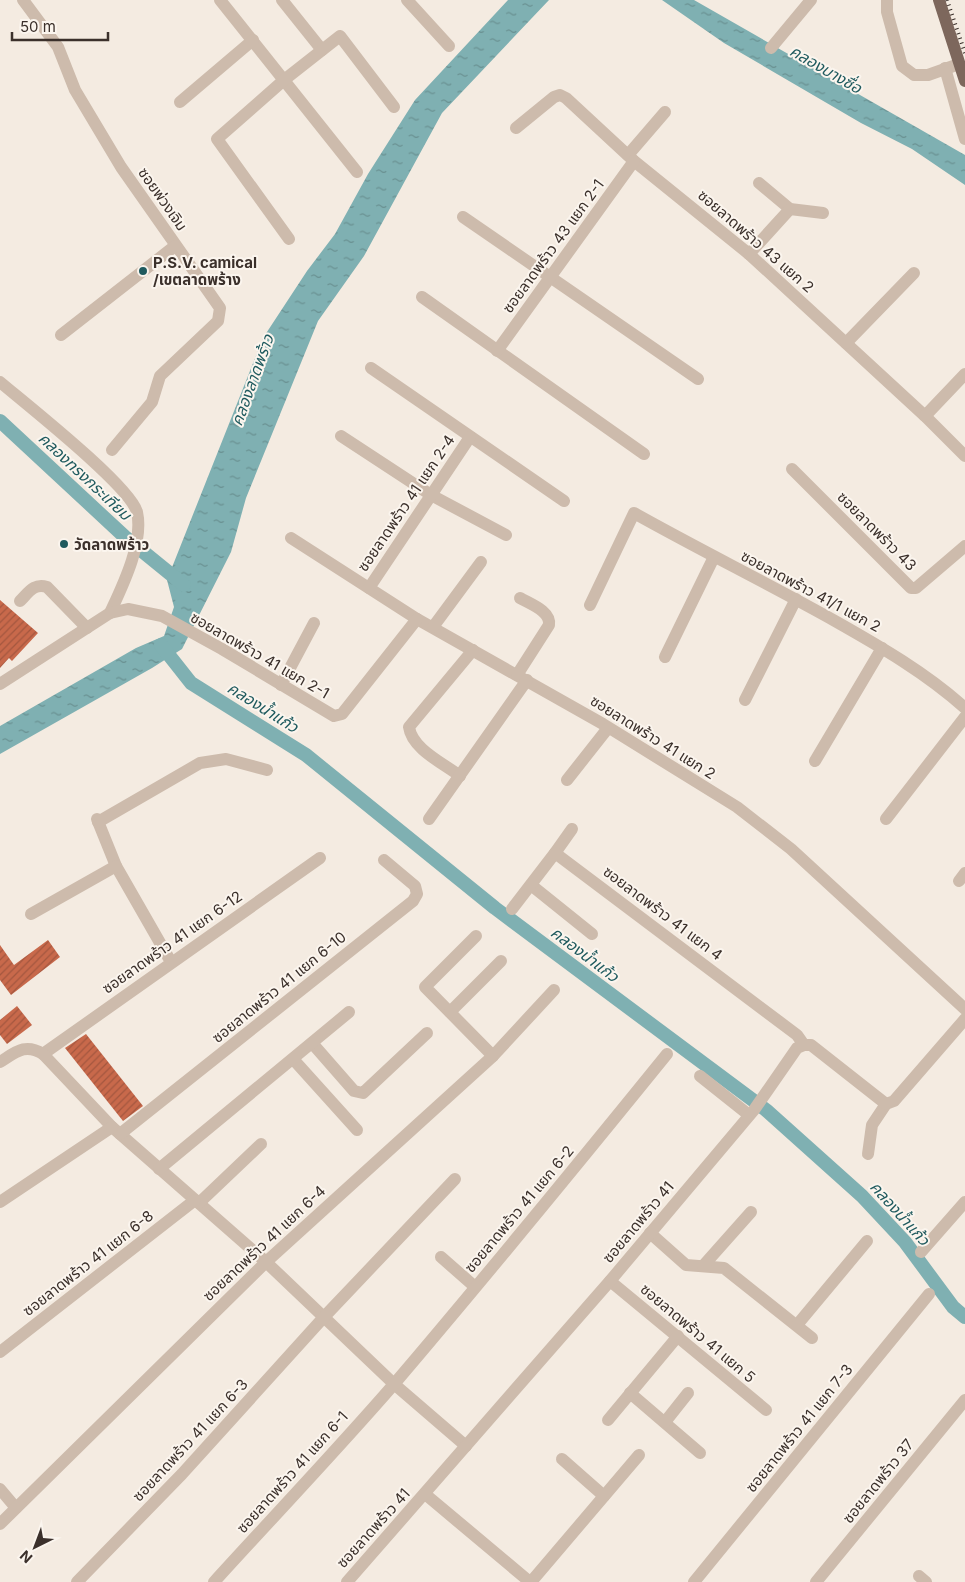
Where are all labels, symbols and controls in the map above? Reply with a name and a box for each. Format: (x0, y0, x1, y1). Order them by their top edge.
scale bar (12, 10, 109, 42)
text: 50 m (20, 17, 56, 36)
water label: คลองบางซื่อ (787, 40, 867, 98)
street label: ซอยพ่วงเจิม (134, 164, 192, 234)
street label: ซอยลาดพร้าว 43 แยก 2-1 (498, 175, 608, 317)
street label: ซอยลาดพร้าว 43 แยก 2 (694, 185, 818, 297)
place label: P.S.V. camical /เขตลาดพร้าง (153, 253, 257, 289)
marker: P.S.V. camical /เขตลาดพร้าง (137, 265, 149, 277)
water label: คลองลาดพร้าว (226, 331, 278, 428)
water label: คลองทรงกระเทียม (34, 428, 136, 525)
street label: ซอยลาดพร้าว 41 แยก 2-4 (353, 431, 459, 575)
street label: ซอยลาดพร้าว 43 (833, 487, 921, 575)
place label: วัดลาดพร้าว (74, 535, 149, 554)
marker: วัดลาดพร้าว (58, 538, 70, 550)
street label: ซอยลาดพร้าว 41/1 แยก 2 (738, 546, 884, 636)
street label: ซอยลาดพร้าว 41 แยก 2-1 (187, 607, 333, 703)
water label: คลองน้ำแก้ว (224, 677, 304, 737)
street label: ซอยลาดพร้าว 41 แยก 2 (587, 691, 719, 783)
street label: ซอยลาดพร้าว 41 แยก 4 (599, 862, 727, 964)
street label: ซอยลาดพร้าว 41 แยก 6-12 (98, 886, 246, 998)
water label: คลองน้ำแก้ว (547, 921, 624, 987)
street label: ซอยลาดพร้าว 41 แยก 6-10 (208, 927, 350, 1047)
street label: ซอยลาดพร้าว 41 แยก 6-2 (460, 1142, 578, 1276)
water label: คลองน้ำแก้ว (866, 1176, 936, 1250)
street label: ซอยลาดพร้าว 41 (598, 1177, 678, 1267)
street label: ซอยลาดพร้าว 41 แยก 6-4 (199, 1181, 329, 1305)
street label: ซอยลาดพร้าว 41 แยก 6-8 (19, 1206, 157, 1320)
street label: ซอยลาดพร้าว 41 แยก 5 (637, 1279, 759, 1387)
street label: ซอยลาดพร้าว 41 แยก 7-3 (741, 1360, 857, 1496)
street label: ซอยลาดพร้าว 41 แยก 6-3 (128, 1375, 252, 1505)
street label: ซอยลาดพร้าว 41 แยก 6-1 (232, 1407, 352, 1537)
street label: ซอยลาดพร้าว 37 (838, 1435, 918, 1527)
street label: ซอยลาดพร้าว 41 (332, 1484, 414, 1572)
north arrow (10, 1522, 60, 1572)
text: N (16, 1547, 36, 1567)

